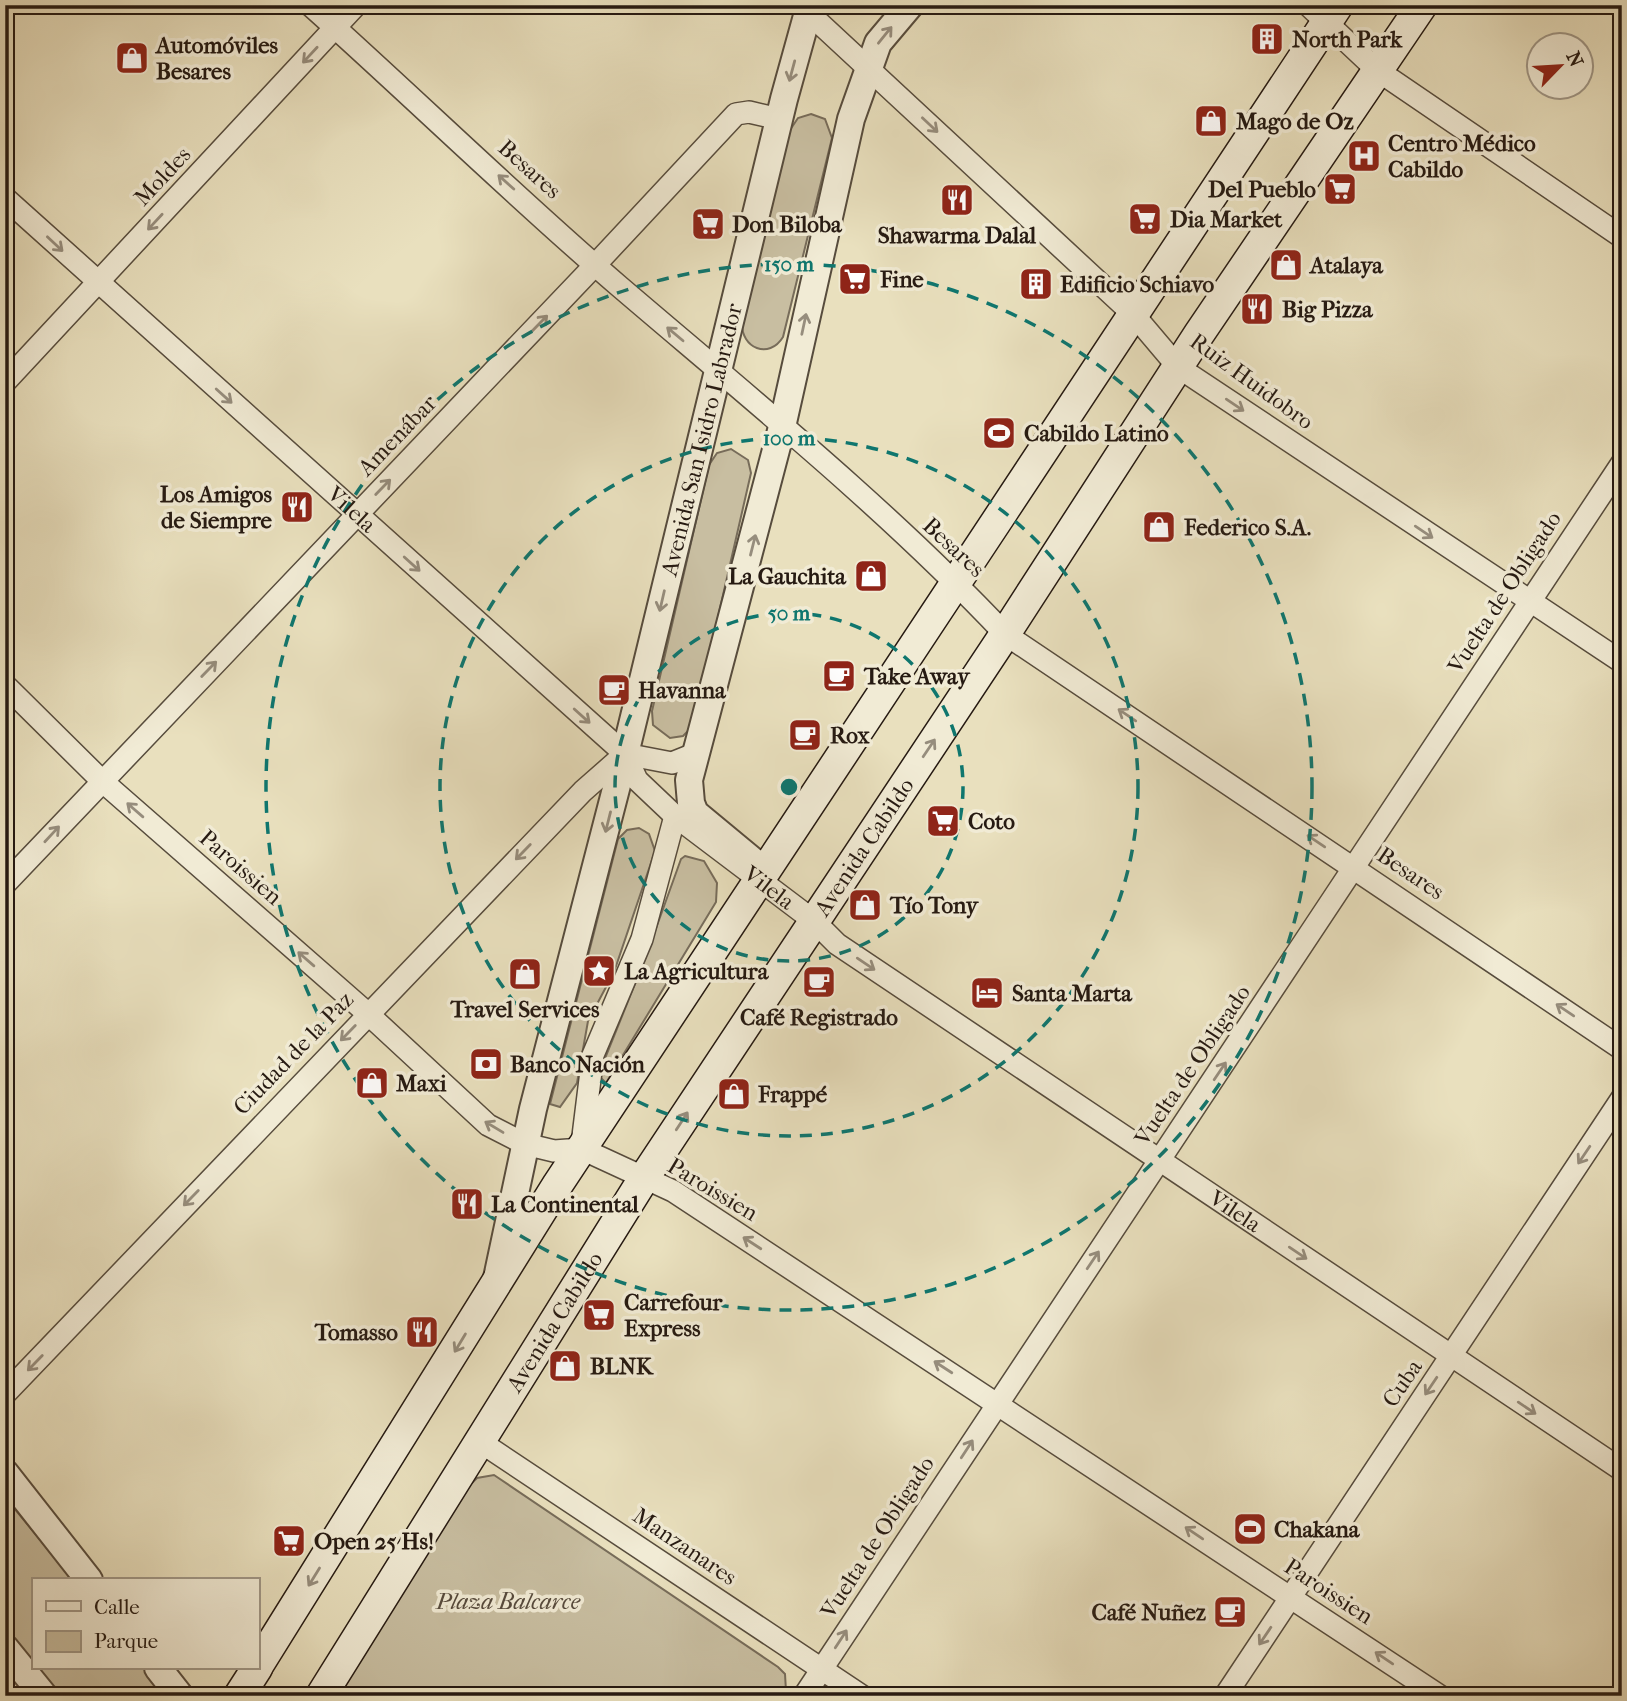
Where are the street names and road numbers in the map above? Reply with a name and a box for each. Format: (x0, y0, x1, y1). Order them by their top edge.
street label: Besares (493, 134, 567, 204)
street label: Moldes (128, 141, 196, 211)
street label: Avenida San Isidro Labrador (655, 301, 748, 580)
street label: Ruiz Huidobro (1185, 328, 1319, 435)
street label: Amenábar (352, 389, 443, 482)
street label: Vilela (321, 480, 382, 539)
street label: Vuelta de Obligado (1441, 506, 1567, 679)
street label: Besares (917, 512, 990, 583)
street label: Avenida Cabildo (808, 773, 920, 922)
street label: Paroissien (194, 824, 288, 911)
street label: Besares (1372, 841, 1449, 906)
street label: Vilela (738, 859, 800, 916)
street label: Vuelta de Obligado (1128, 980, 1256, 1151)
street label: Ciudad de la Paz (228, 986, 359, 1121)
street label: Paroissien (663, 1152, 763, 1227)
street label: Vilela (1203, 1184, 1266, 1238)
street label: Avenida Cabildo (500, 1247, 609, 1398)
street label: Cuba (1377, 1354, 1428, 1412)
street label: Vuelta de Obligado (814, 1451, 940, 1624)
street label: Manzanares (628, 1502, 742, 1591)
street label: Paroissien (1279, 1553, 1379, 1630)

